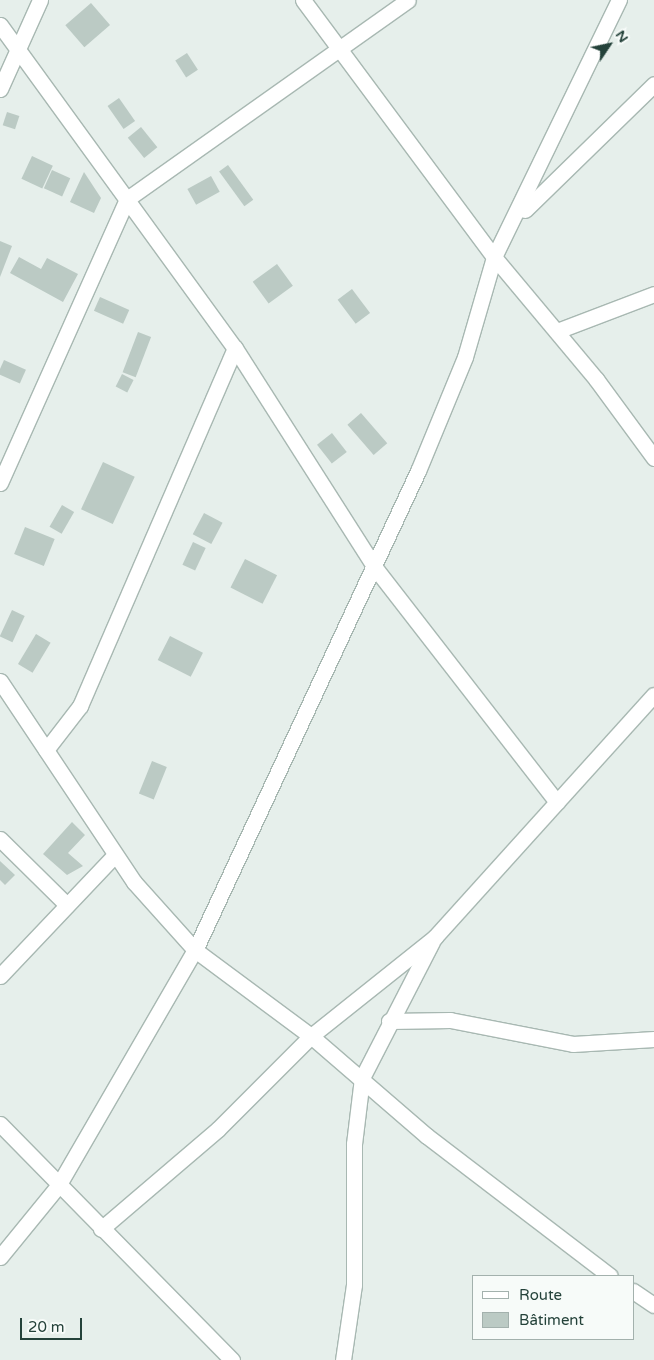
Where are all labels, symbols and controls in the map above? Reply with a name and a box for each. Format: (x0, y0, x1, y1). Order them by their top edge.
north arrow (584, 20, 634, 70)
text: N (612, 27, 632, 46)
legend (472, 1275, 634, 1340)
text: Route (519, 1286, 562, 1304)
scale bar (22, 1308, 85, 1340)
text: Bâtiment (519, 1311, 584, 1329)
text: 20 m (28, 1318, 65, 1336)

